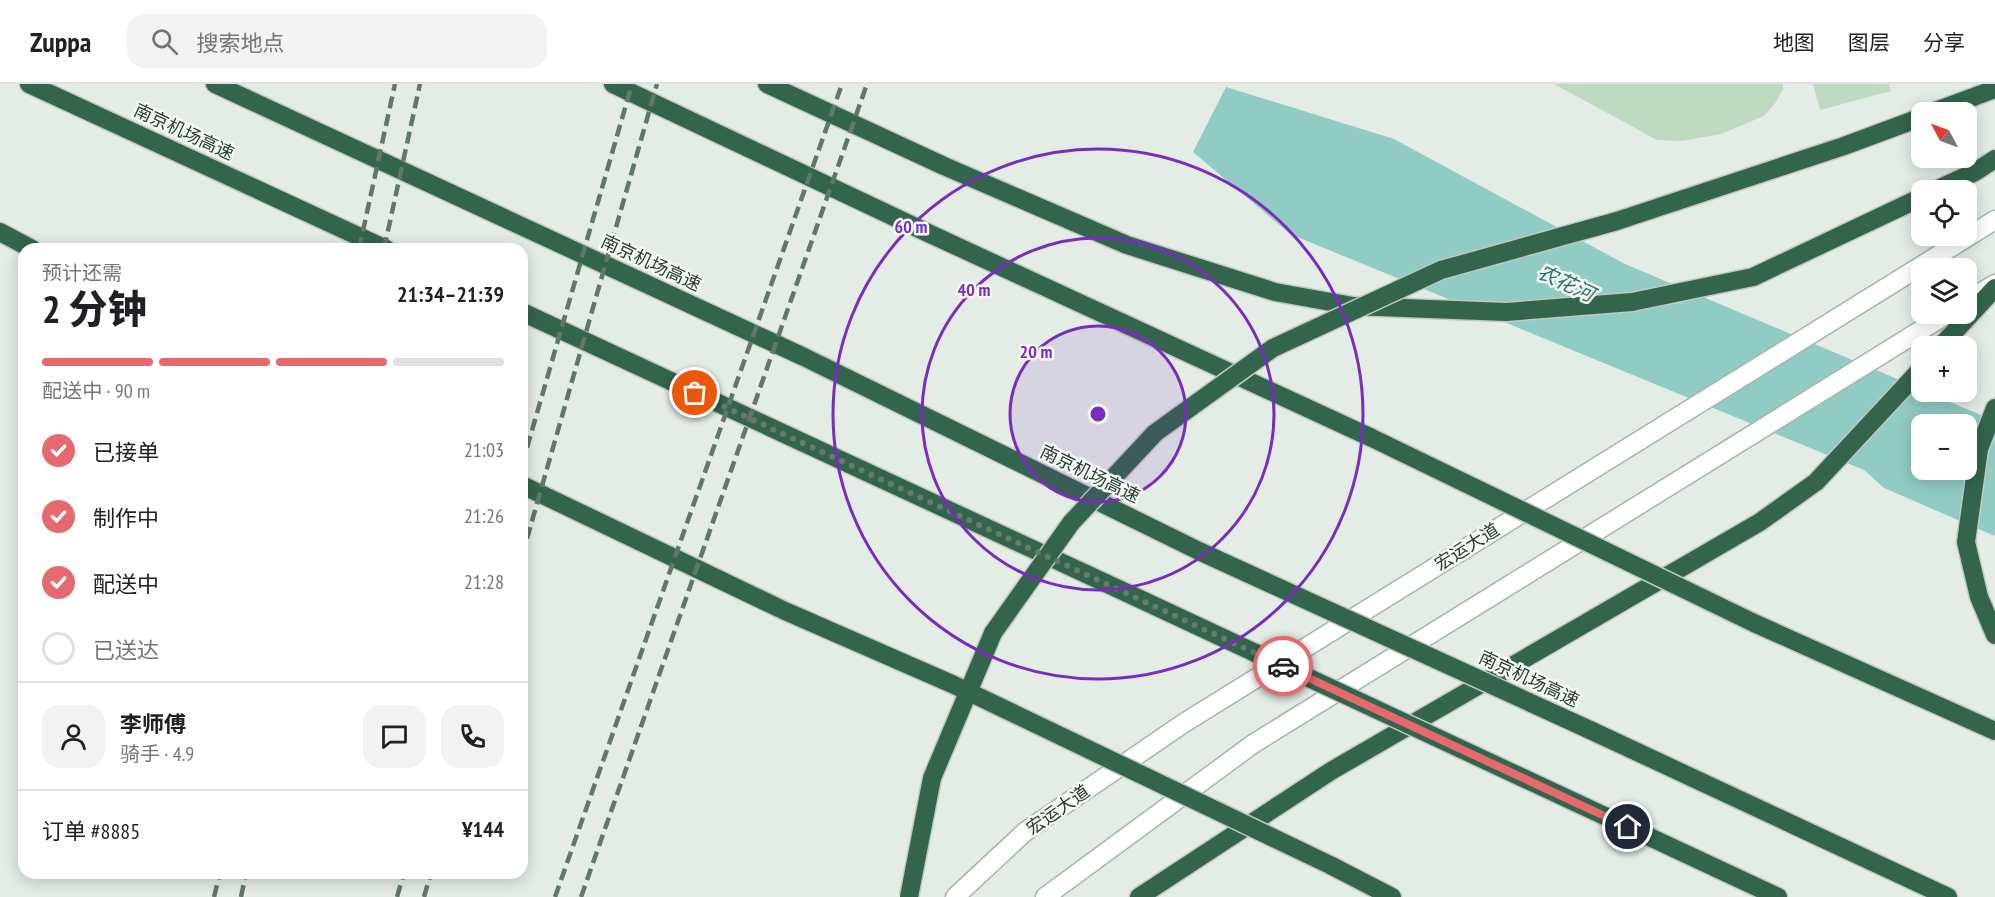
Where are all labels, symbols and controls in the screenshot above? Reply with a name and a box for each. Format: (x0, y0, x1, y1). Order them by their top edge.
search box (127, 14, 547, 68)
text: Zuppa (30, 23, 91, 60)
icon: search (148, 25, 181, 58)
text: 搜索地点 (196, 29, 284, 57)
text: 地图 (1773, 29, 1815, 56)
text: 图层 (1848, 29, 1890, 56)
text: 分享 (1923, 29, 1965, 56)
street label: 南京机场高速 (130, 98, 238, 165)
north arrow (1911, 102, 1977, 168)
map controls (1911, 102, 1977, 480)
button: locate (1911, 180, 1977, 246)
text: 60 m (895, 215, 927, 238)
street label: 南京机场高速 (597, 229, 705, 296)
button: layers (1911, 258, 1977, 324)
water label: 农花河 (1533, 259, 1602, 309)
text: 预计还需 (42, 260, 122, 286)
text: 40 m (958, 278, 990, 301)
text: 21:34–21:39 (397, 280, 504, 308)
text: 2 分钟 (42, 283, 147, 334)
button: + (1911, 336, 1977, 402)
text: 20 m (1020, 340, 1052, 363)
pin (669, 367, 720, 418)
icon: bag (678, 376, 711, 409)
text: 配送中 · 90 m (42, 378, 150, 404)
centre of rings (1088, 404, 1108, 424)
button: − (1911, 414, 1977, 480)
icon: check (42, 434, 75, 467)
text: 21:03 (464, 437, 504, 463)
text: 已接单 (93, 438, 159, 466)
street label: 南京机场高速 (1037, 440, 1144, 508)
icon: check (42, 500, 75, 533)
text: 21:26 (464, 503, 504, 529)
text: 制作中 (93, 504, 159, 532)
street label: 宏运大道 (1430, 518, 1503, 575)
icon: check (42, 566, 75, 599)
text: 21:28 (464, 569, 504, 595)
text: 配送中 (93, 570, 159, 598)
text: 已送达 (93, 636, 159, 664)
courier (1253, 636, 1313, 696)
street label: 南京机场高速 (1475, 645, 1583, 712)
icon: car (1267, 650, 1300, 683)
button: person (42, 705, 105, 768)
button: chat (363, 705, 426, 768)
button: phone (441, 705, 504, 768)
text: 李师傅 (120, 710, 186, 738)
text: 骑手 · 4.9 (120, 741, 194, 767)
street label: 宏运大道 (1022, 780, 1094, 840)
pin (1602, 801, 1653, 852)
icon: home (1611, 810, 1644, 843)
text: ¥144 (462, 815, 504, 843)
text: 订单 #8885 (42, 817, 140, 845)

